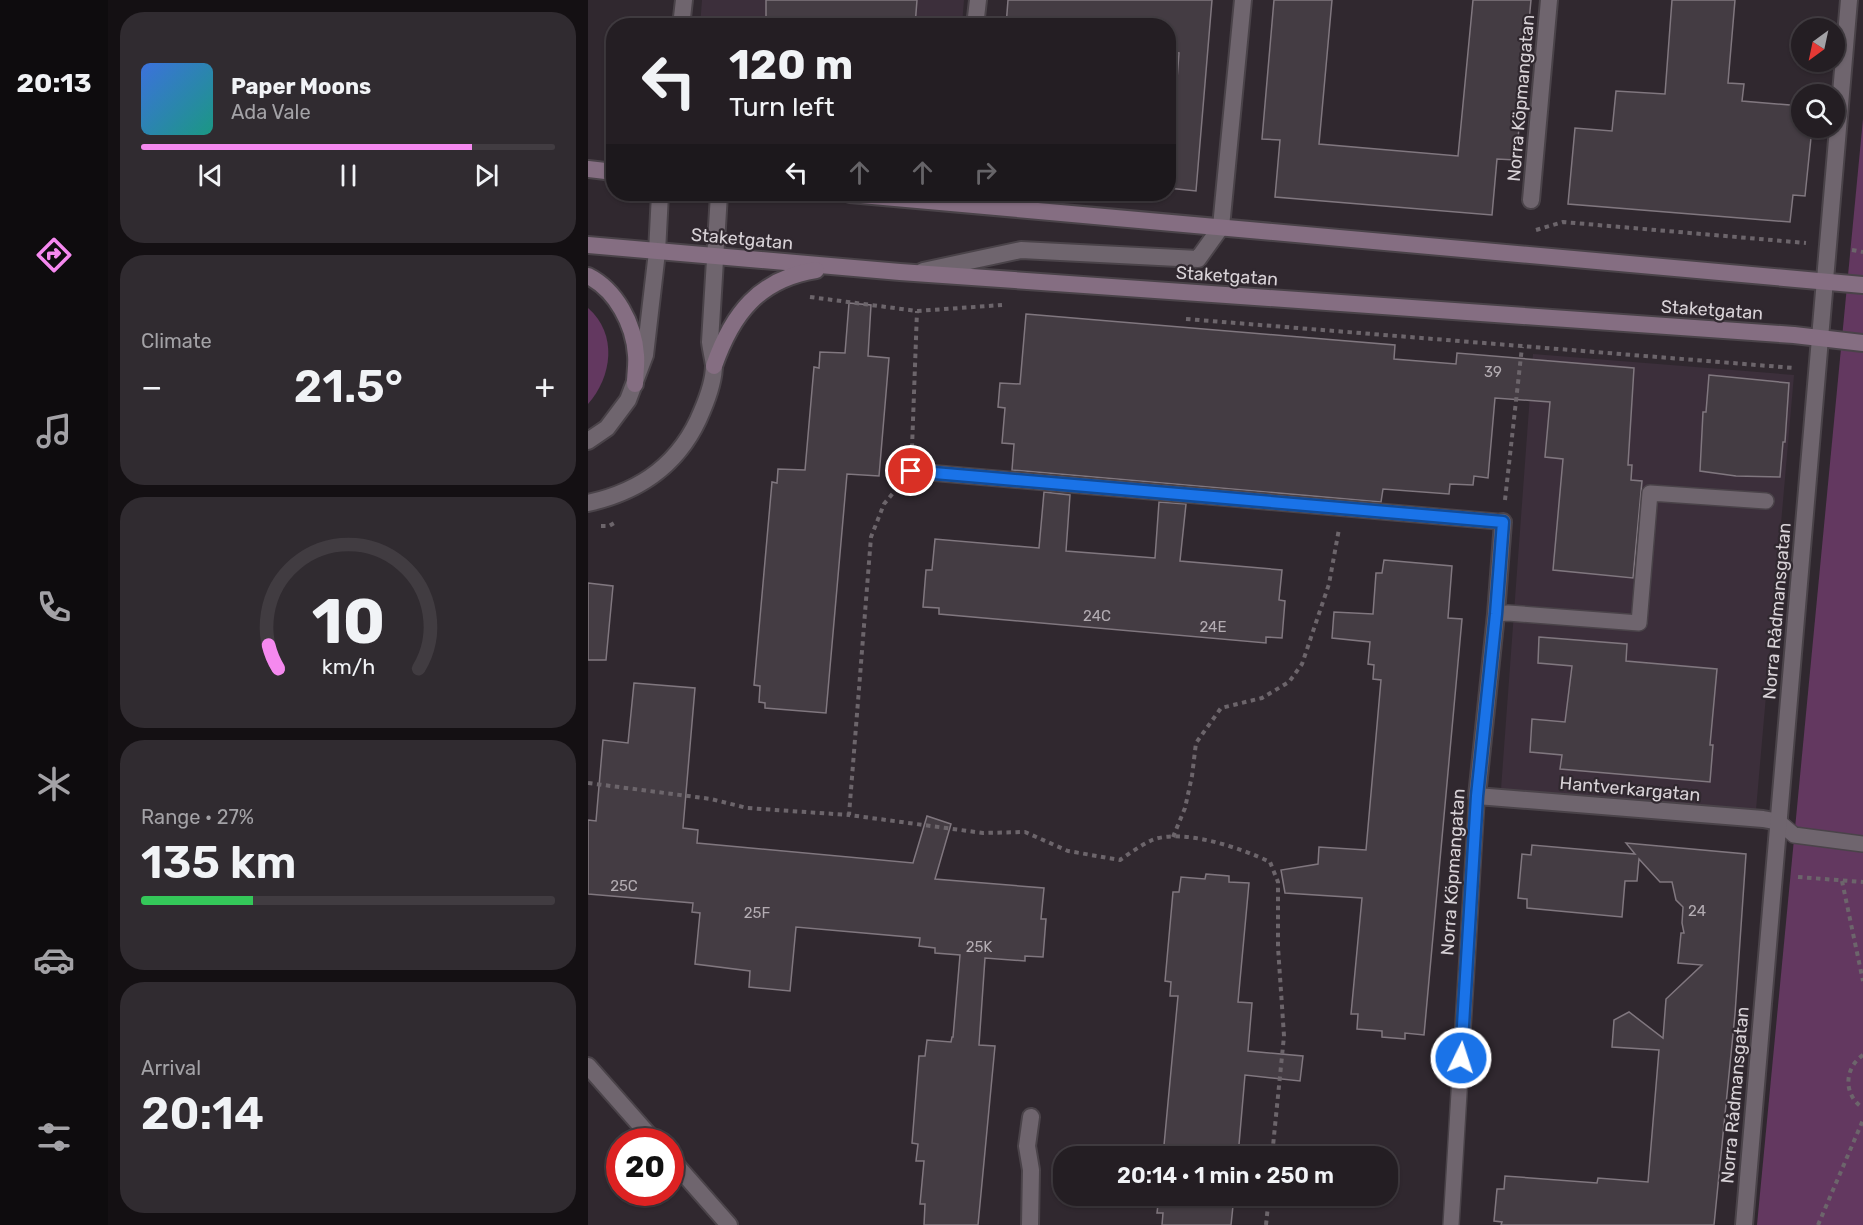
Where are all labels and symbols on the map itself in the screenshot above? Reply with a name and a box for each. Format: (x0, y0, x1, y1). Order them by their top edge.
street label: Norra Köpmangatan (1503, 14, 1539, 182)
north arrow (1791, 18, 1845, 72)
street label: Staketgatan (690, 224, 794, 254)
street label: Staketgatan (1175, 261, 1279, 291)
street label: Staketgatan (1660, 295, 1764, 325)
house number: 39 (1484, 363, 1502, 381)
pin (885, 445, 936, 496)
street label: Norra Rådmansgatan (1758, 522, 1796, 700)
house number: 24C (1083, 607, 1111, 625)
house number: 24E (1199, 618, 1227, 636)
street label: Hantverkargatan (1559, 772, 1701, 806)
street label: Norra Köpmangatan (1436, 788, 1470, 956)
house number: 25C (610, 877, 638, 895)
house number: 24 (1688, 902, 1706, 920)
house number: 25F (744, 904, 770, 922)
house number: 25K (966, 938, 992, 956)
street label: Norra Rådmansgatan (1716, 1006, 1754, 1184)
position arrow (1429, 1026, 1493, 1090)
speed limit sign: 20 (606, 1128, 684, 1206)

